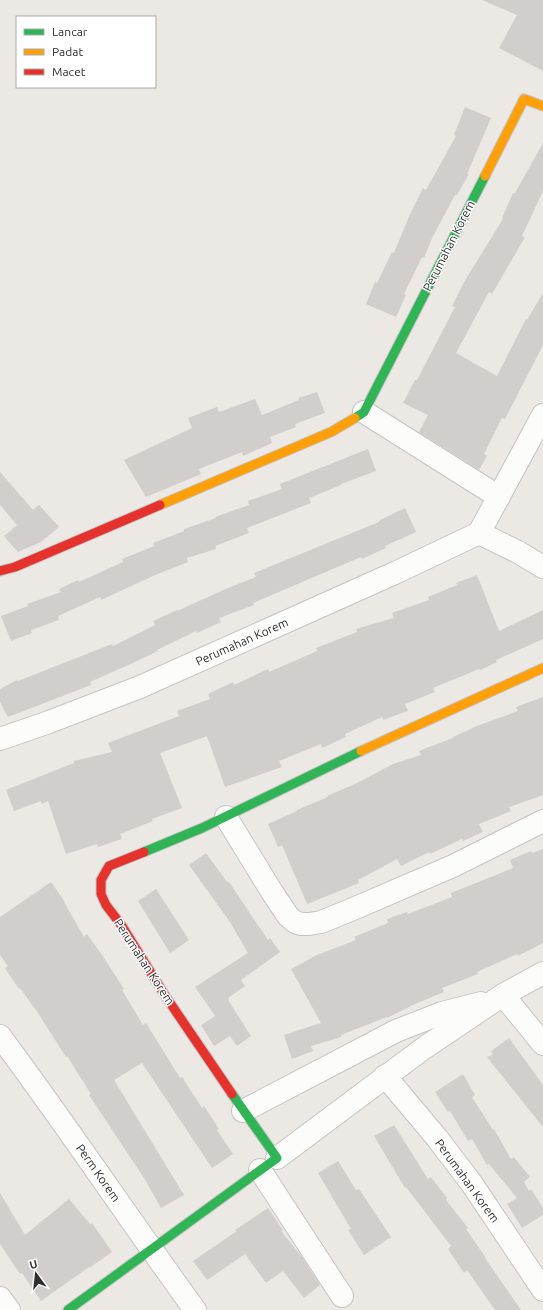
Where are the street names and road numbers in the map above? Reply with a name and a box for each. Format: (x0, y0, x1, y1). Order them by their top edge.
street label: Perumahan Korem (420, 198, 477, 293)
street label: Perumahan Korem (194, 615, 290, 668)
street label: Perumahan Korem (112, 916, 177, 1007)
street label: Perumahan Korem (433, 1137, 502, 1225)
street label: Perm Korem (74, 1142, 123, 1204)

